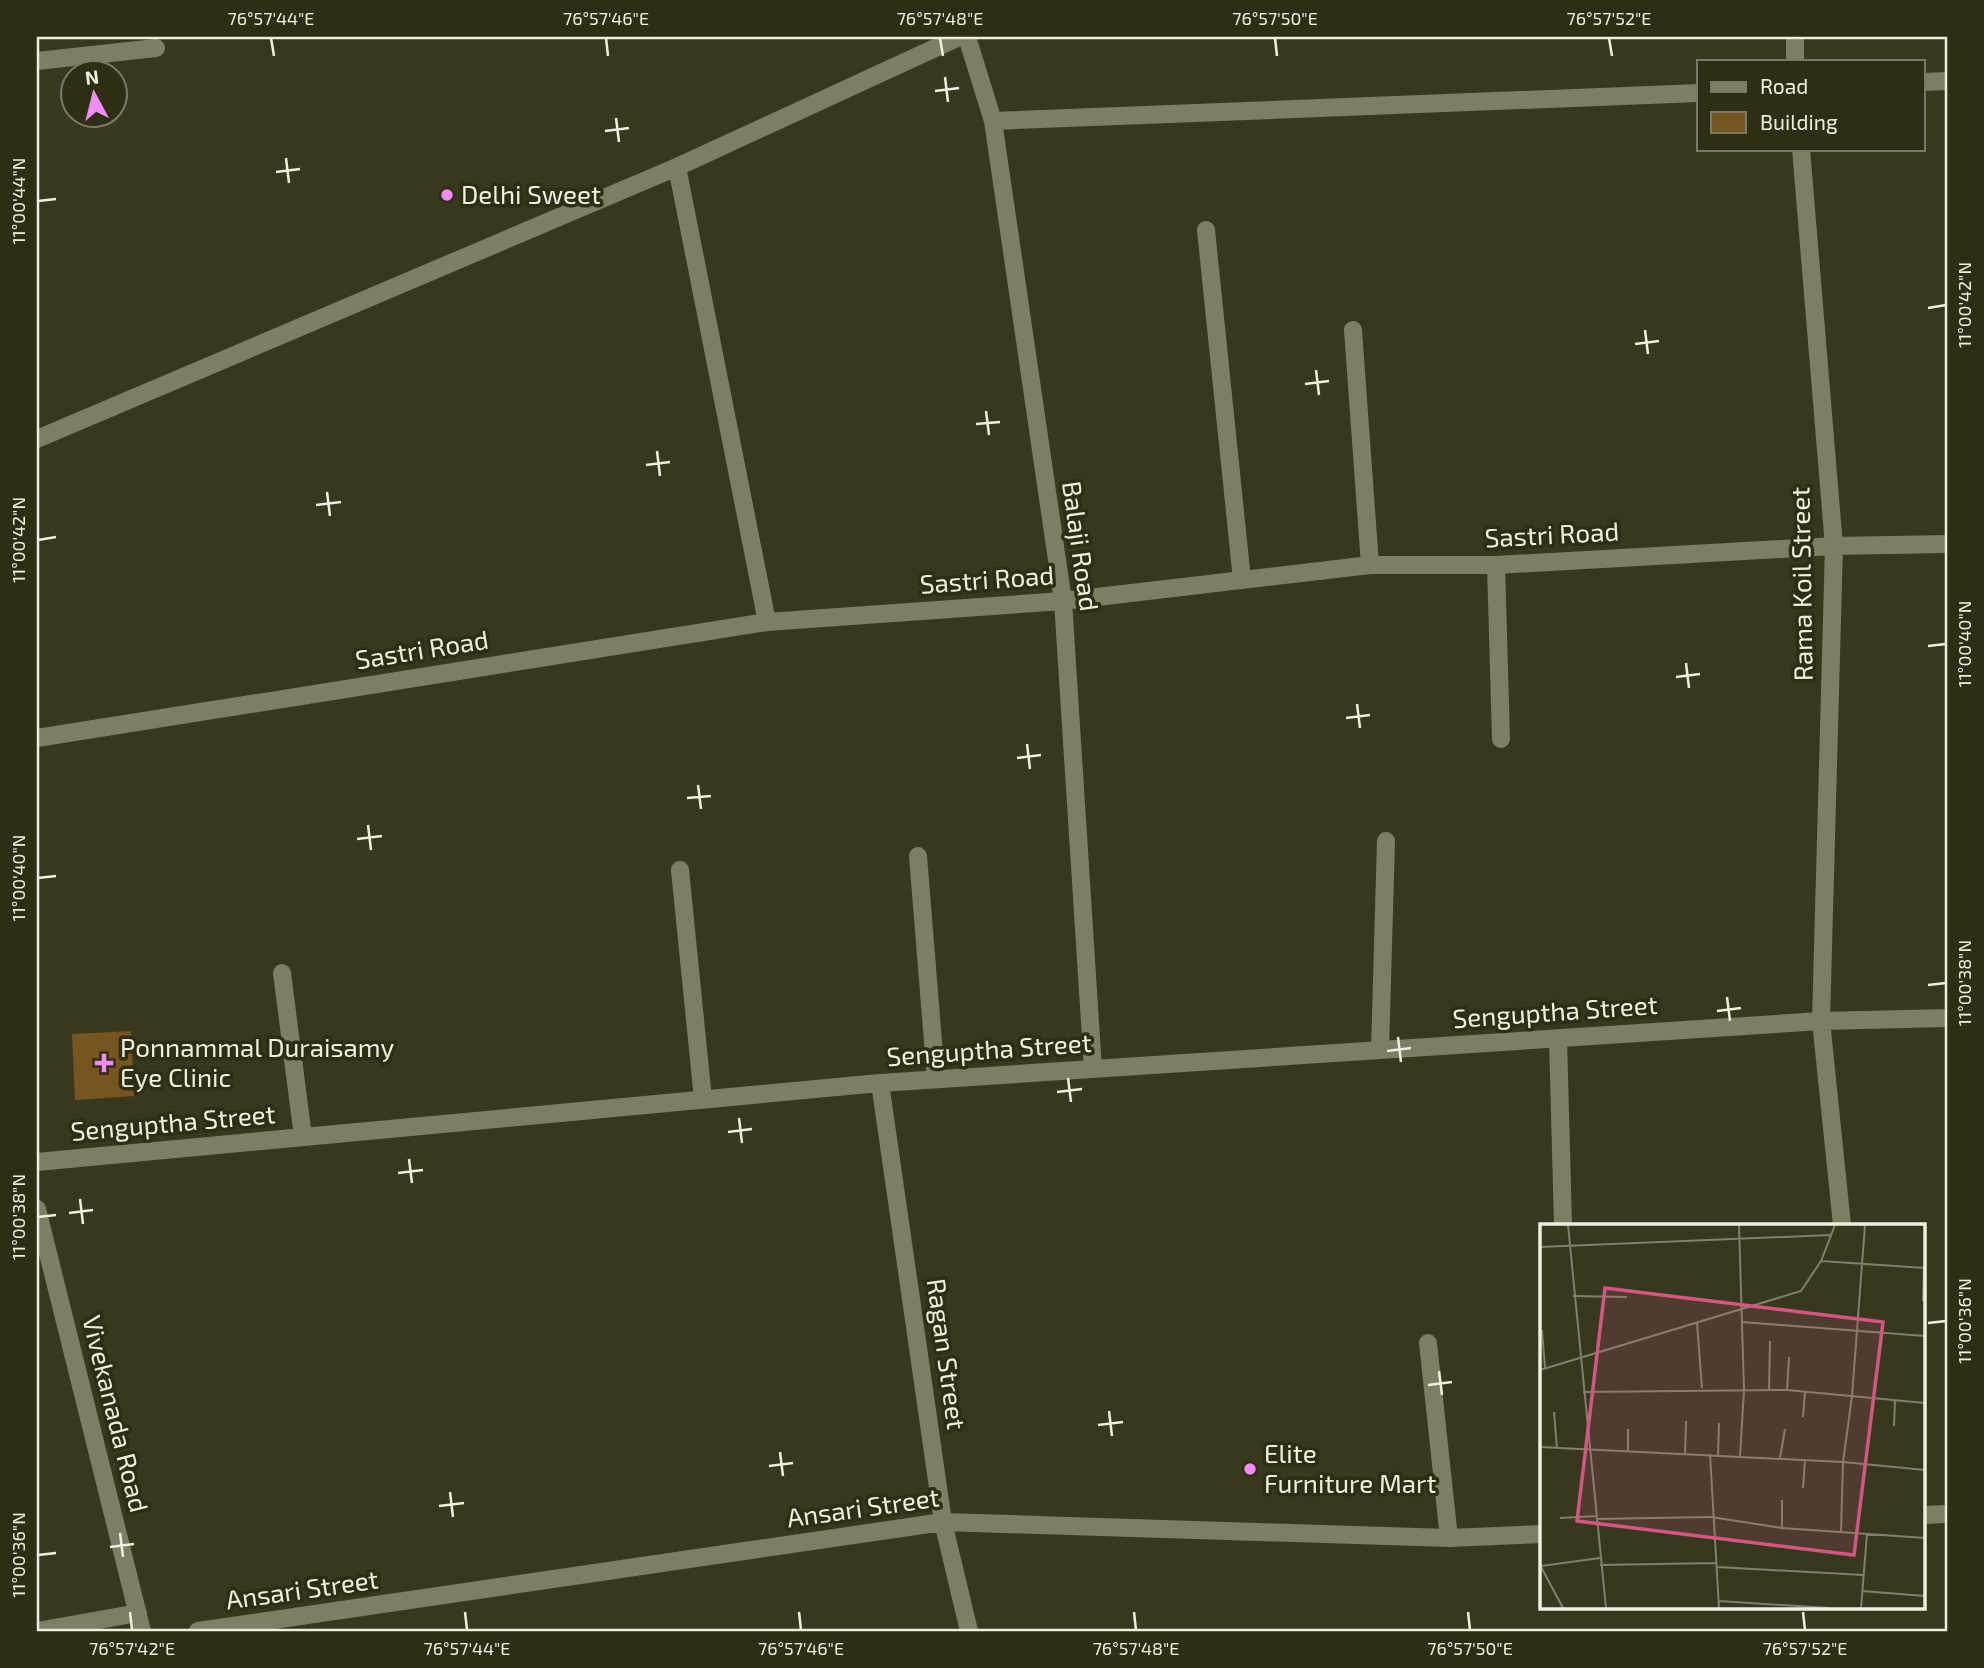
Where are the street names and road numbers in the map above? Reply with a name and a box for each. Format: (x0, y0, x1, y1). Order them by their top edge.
street label: Balaji Road (1057, 479, 1106, 613)
street label: Rama Koil Street (1783, 486, 1818, 682)
street label: Sastri Road (1484, 515, 1620, 553)
street label: Sastri Road (919, 558, 1055, 599)
street label: Sastri Road (353, 623, 491, 674)
street label: Senguptha Street (1451, 988, 1659, 1033)
street label: Senguptha Street (885, 1026, 1093, 1071)
street label: Senguptha Street (69, 1097, 277, 1146)
street label: Ragan Street (922, 1276, 973, 1431)
street label: Vivekanada Road (77, 1312, 156, 1515)
street label: Ansari Street (785, 1480, 941, 1533)
street label: Ansari Street (224, 1562, 380, 1615)

